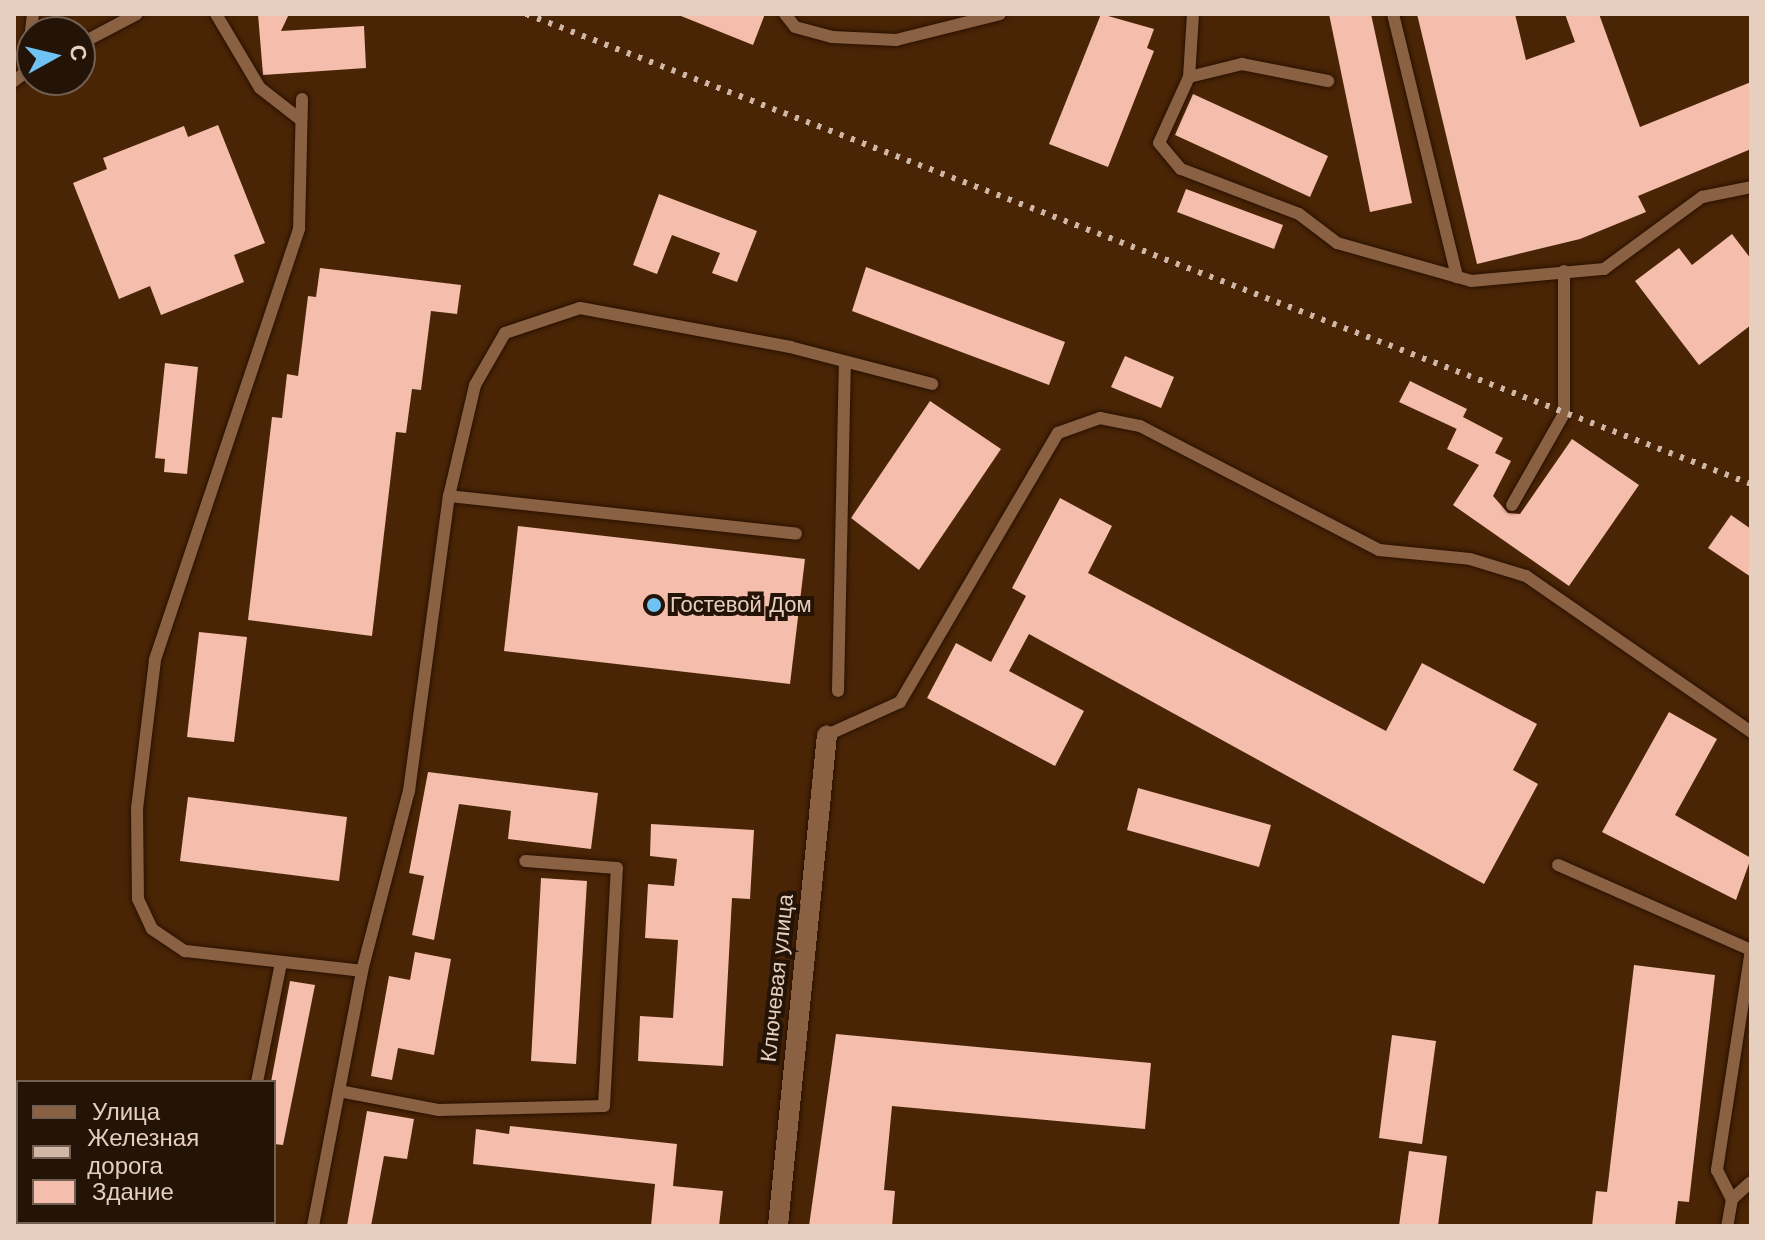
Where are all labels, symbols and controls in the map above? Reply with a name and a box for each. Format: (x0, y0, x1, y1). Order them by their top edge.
north arrow (16, 16, 96, 96)
text: С (65, 43, 92, 62)
place label: Гостевой Дом (670, 592, 812, 618)
marker: Гостевой Дом (645, 596, 663, 614)
street label: Ключевая улица (755, 893, 799, 1063)
legend (16, 1080, 276, 1224)
text: Улица (92, 1098, 160, 1126)
text: Железная дорога (87, 1124, 199, 1180)
text: Здание (92, 1178, 174, 1206)

